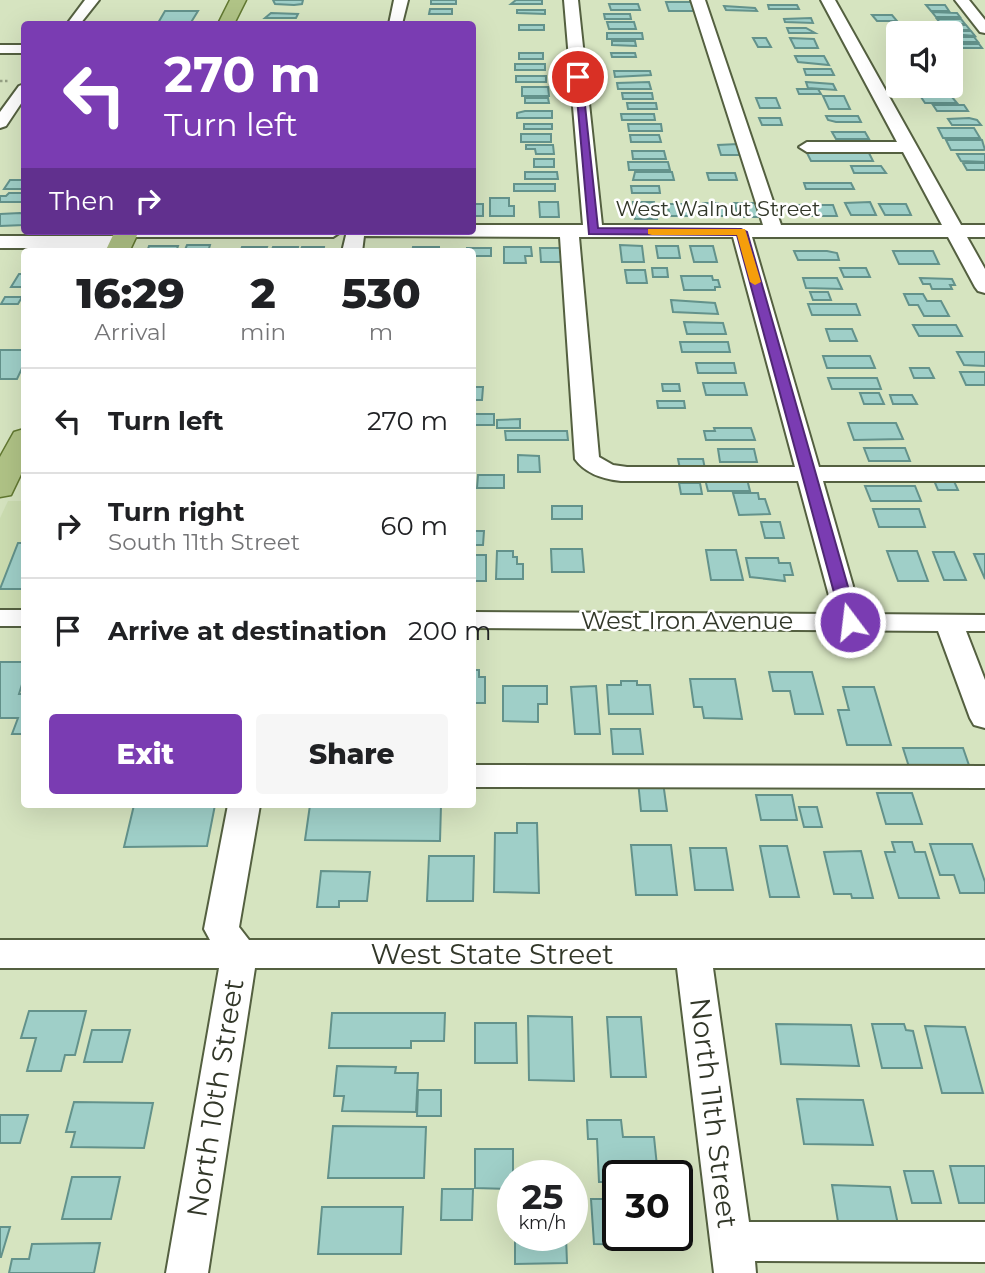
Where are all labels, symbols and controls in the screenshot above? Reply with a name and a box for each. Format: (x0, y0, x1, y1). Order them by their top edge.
map controls (886, 21, 963, 98)
button: sound (886, 21, 963, 98)
text: 270 m (164, 45, 321, 104)
pin (548, 47, 608, 107)
icon: left (49, 49, 140, 140)
icon: arrive (559, 58, 597, 96)
text: Turn left (164, 105, 298, 144)
icon: right (129, 182, 167, 220)
text: Then (49, 185, 115, 217)
street label: West Walnut Street (615, 196, 821, 221)
text: 16:29 (76, 267, 185, 319)
text: 2 (251, 267, 276, 319)
text: 530 (341, 267, 421, 319)
text: Arrival (94, 318, 167, 346)
text: min (240, 318, 286, 346)
text: m (369, 318, 393, 346)
icon: left (49, 402, 87, 440)
text: Turn left (108, 405, 224, 437)
text: 270 m (367, 405, 448, 437)
text: Turn right (108, 496, 244, 528)
icon: right (49, 507, 87, 545)
text: 60 m (381, 510, 448, 542)
text: South 11th Street (108, 528, 300, 556)
position arrow (813, 585, 887, 659)
street label: West Iron Avenue (581, 606, 793, 635)
icon: arrive (49, 612, 87, 650)
text: Arrive at destination (108, 615, 387, 647)
text: 200 m (408, 615, 492, 647)
button: Exit (49, 714, 242, 794)
button: Share (256, 714, 448, 794)
street label: West State Street (370, 937, 614, 971)
street label: North 10th Street (179, 976, 251, 1220)
street label: North 11th Street (683, 996, 745, 1230)
speed limit sign: 30 (602, 1160, 693, 1251)
text: 25 (522, 1175, 563, 1218)
text: km/h (518, 1212, 567, 1234)

